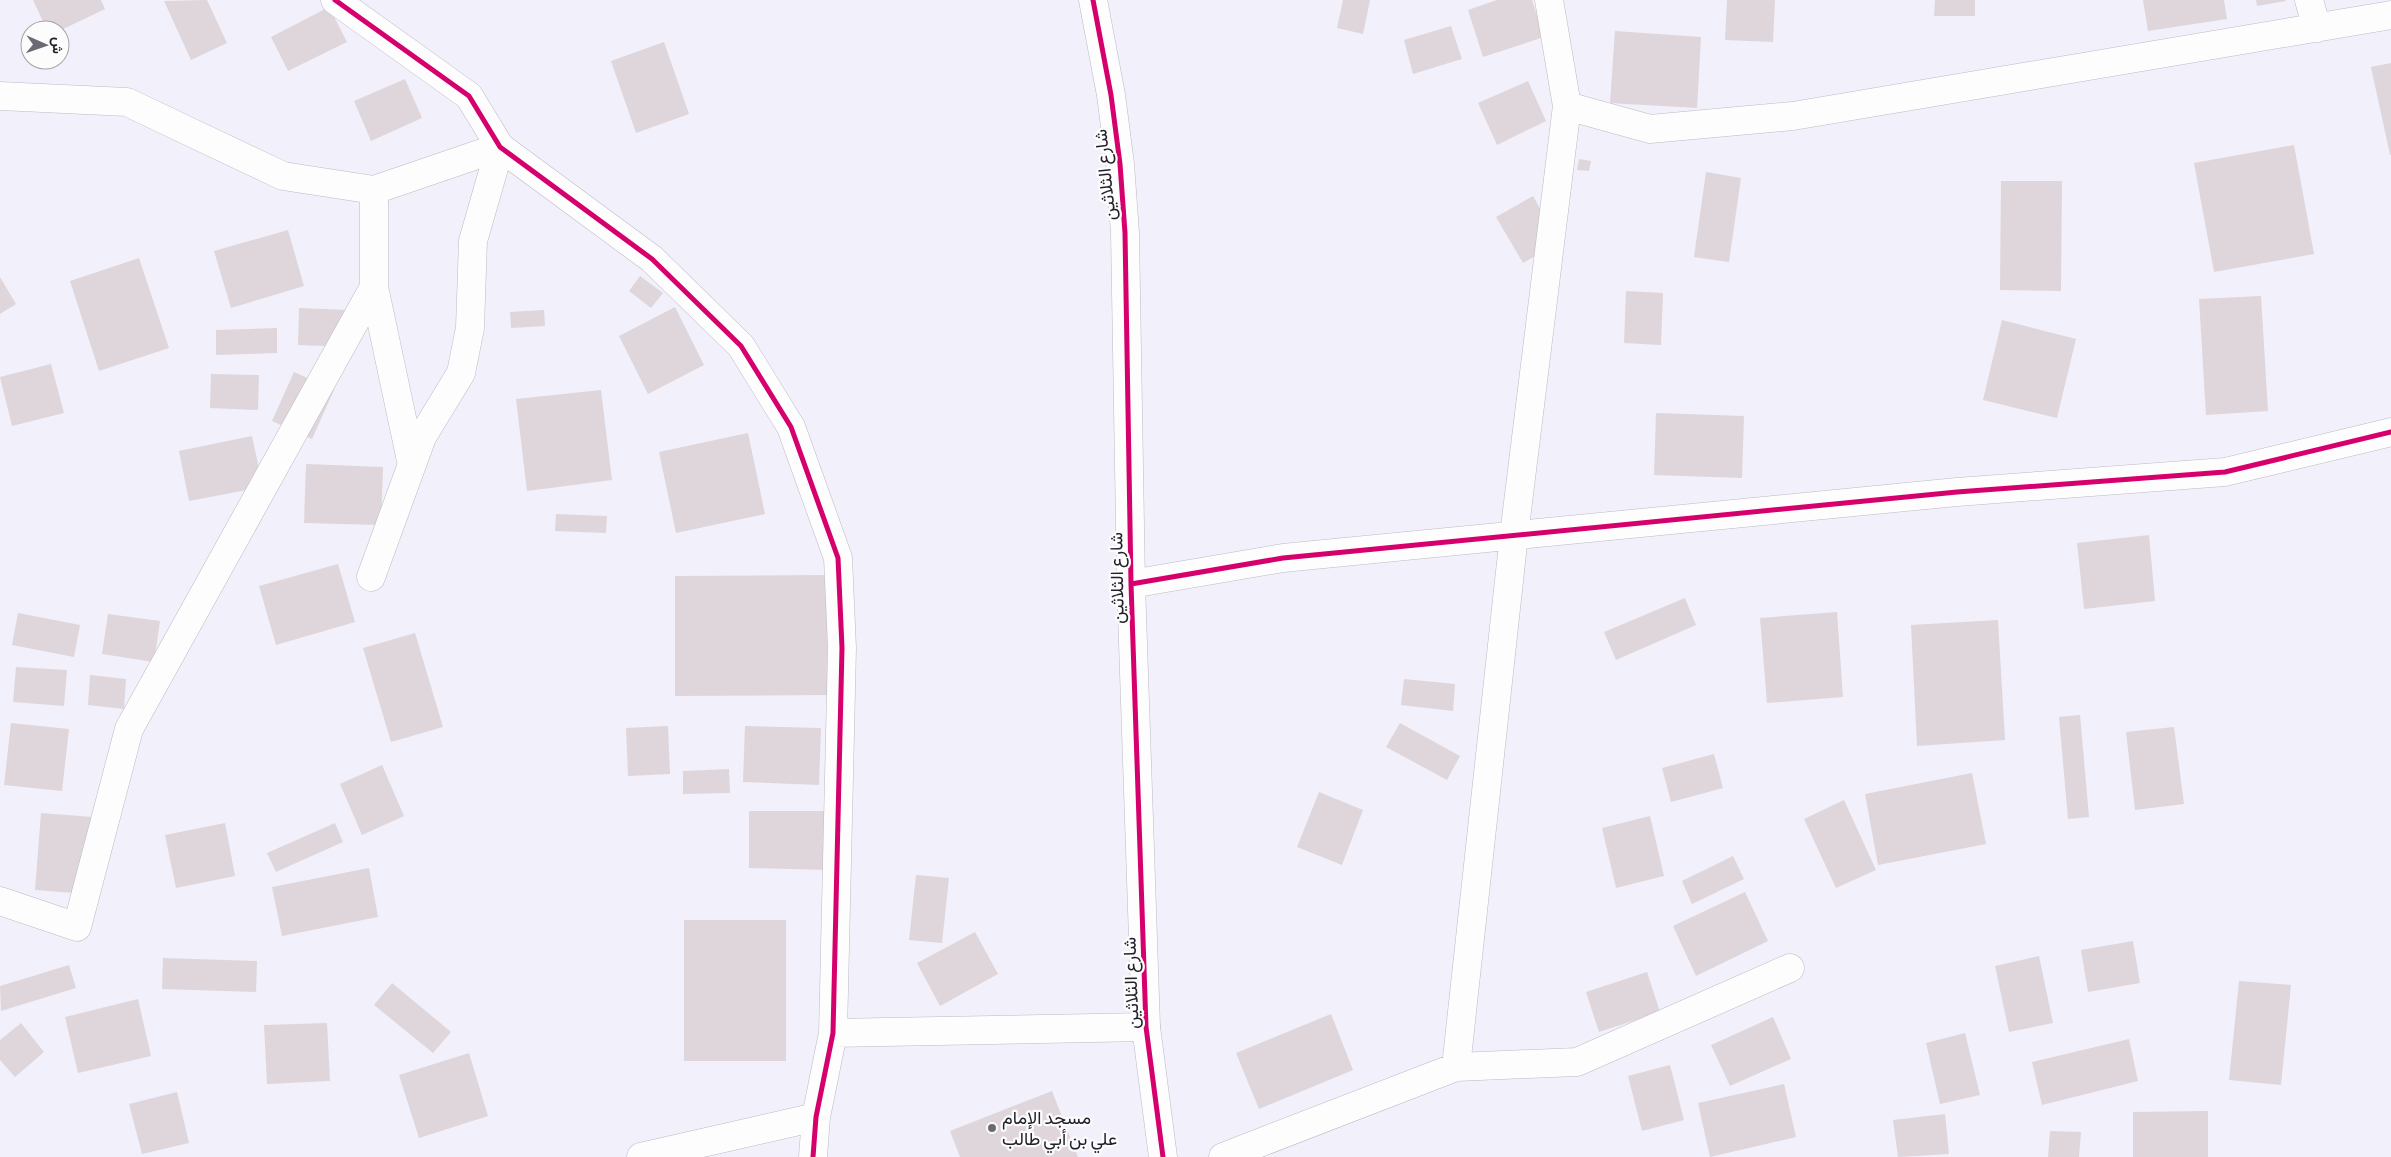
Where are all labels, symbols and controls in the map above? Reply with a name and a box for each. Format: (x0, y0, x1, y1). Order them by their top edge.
north arrow (20, 20, 70, 70)
text: ش (49, 37, 64, 54)
street label: شارع الثلاثين (1092, 128, 1122, 222)
street label: شارع الثلاثين (1108, 532, 1130, 624)
street label: شارع الثلاثين (1121, 937, 1145, 1029)
place label: مسجد الإمام علي بن أبي طالب (1002, 1110, 1117, 1154)
marker: مسجد الإمام علي بن أبي طالب (986, 1122, 998, 1134)

